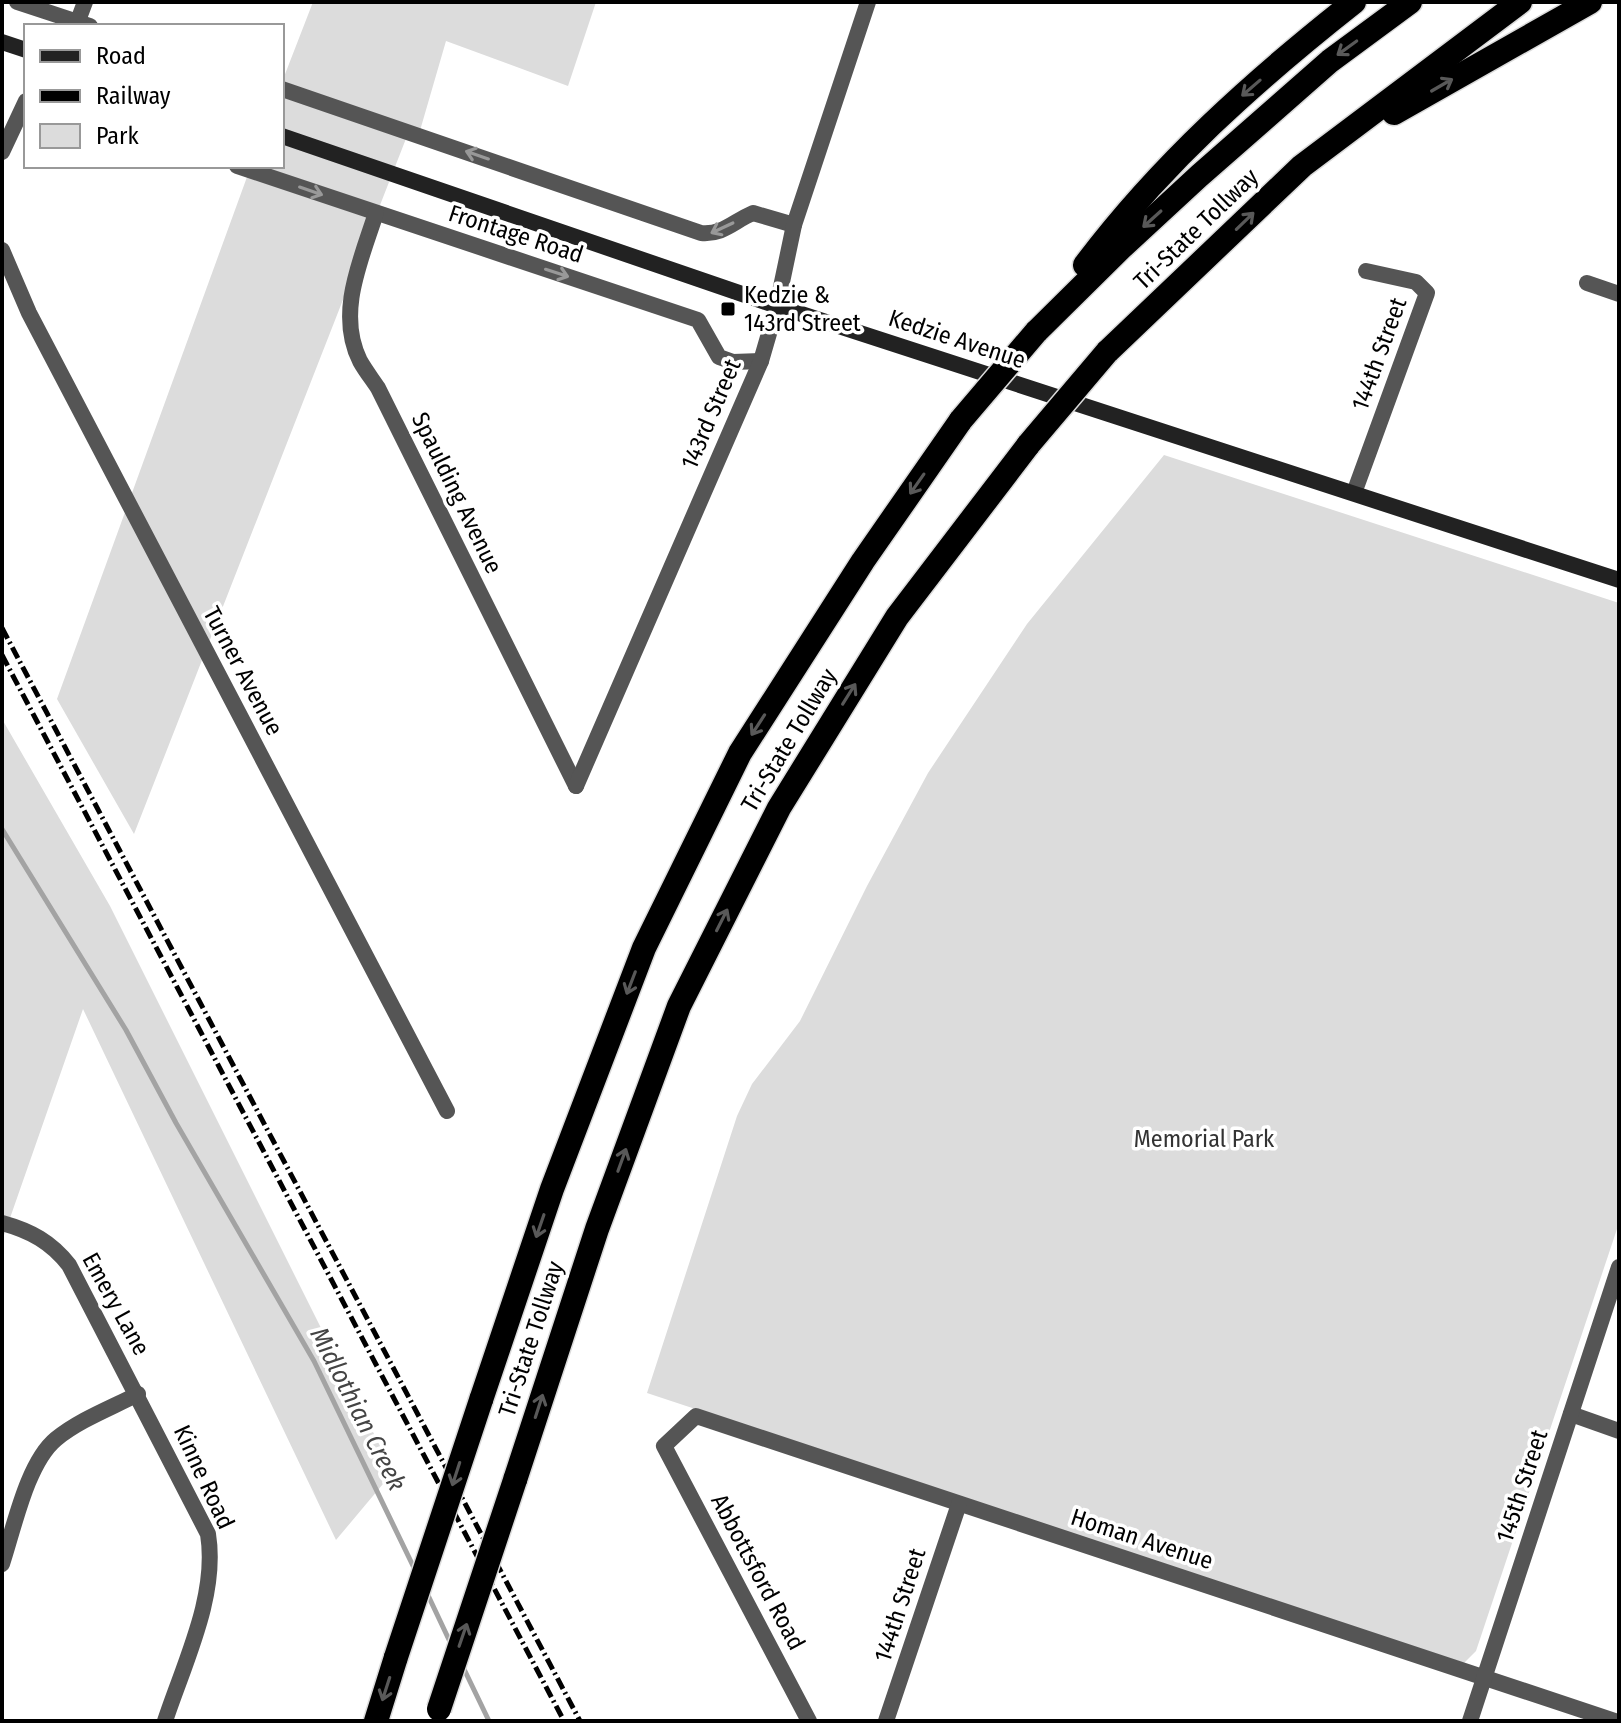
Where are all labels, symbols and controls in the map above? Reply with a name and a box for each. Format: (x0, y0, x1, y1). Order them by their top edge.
legend (24, 24, 284, 168)
one-way arrow (1337, 39, 1358, 56)
text: Road (96, 42, 146, 70)
one-way arrow (1430, 77, 1454, 92)
one-way arrow (1242, 79, 1262, 97)
text: Railway (96, 82, 171, 110)
text: Park (96, 122, 139, 150)
one-way arrow (465, 146, 490, 161)
street label: Tri-State Tollway (1128, 163, 1264, 295)
one-way arrow (297, 184, 323, 199)
street label: Frontage Road (445, 199, 587, 269)
one-way arrow (1142, 210, 1162, 228)
one-way arrow (1234, 213, 1254, 231)
one-way arrow (711, 221, 735, 236)
one-way arrow (544, 266, 570, 281)
place label: Kedzie & 143rd Street (744, 281, 861, 337)
street label: 144th Street (1346, 294, 1412, 414)
marker: Kedzie & 143rd Street (719, 300, 737, 318)
street label: Kedzie Avenue (885, 304, 1029, 374)
street label: 143rd Street (675, 355, 747, 473)
street label: Spaulding Avenue (406, 408, 508, 578)
one-way arrow (909, 473, 925, 495)
street label: Turner Avenue (197, 602, 289, 740)
street label: Tri-State Tollway (735, 663, 843, 816)
one-way arrow (842, 683, 858, 706)
one-way arrow (750, 713, 766, 736)
one-way arrow (715, 909, 731, 933)
one-way arrow (623, 970, 637, 995)
park label: Memorial Park (1134, 1125, 1275, 1153)
one-way arrow (616, 1148, 630, 1173)
one-way arrow (531, 1213, 546, 1238)
street label: Emery Lane (76, 1248, 156, 1360)
street label: Tri-State Tollway (493, 1258, 569, 1420)
water label: Midlothian Creek (304, 1322, 413, 1496)
one-way arrow (532, 1394, 547, 1420)
street label: Kinne Road (168, 1421, 240, 1533)
street label: 145th Street (1491, 1426, 1553, 1546)
one-way arrow (448, 1461, 463, 1486)
street label: Abbottsford Road (705, 1489, 811, 1655)
street label: Homan Avenue (1067, 1503, 1217, 1575)
street label: 144th Street (868, 1545, 932, 1665)
one-way arrow (457, 1622, 472, 1647)
one-way arrow (378, 1676, 393, 1702)

